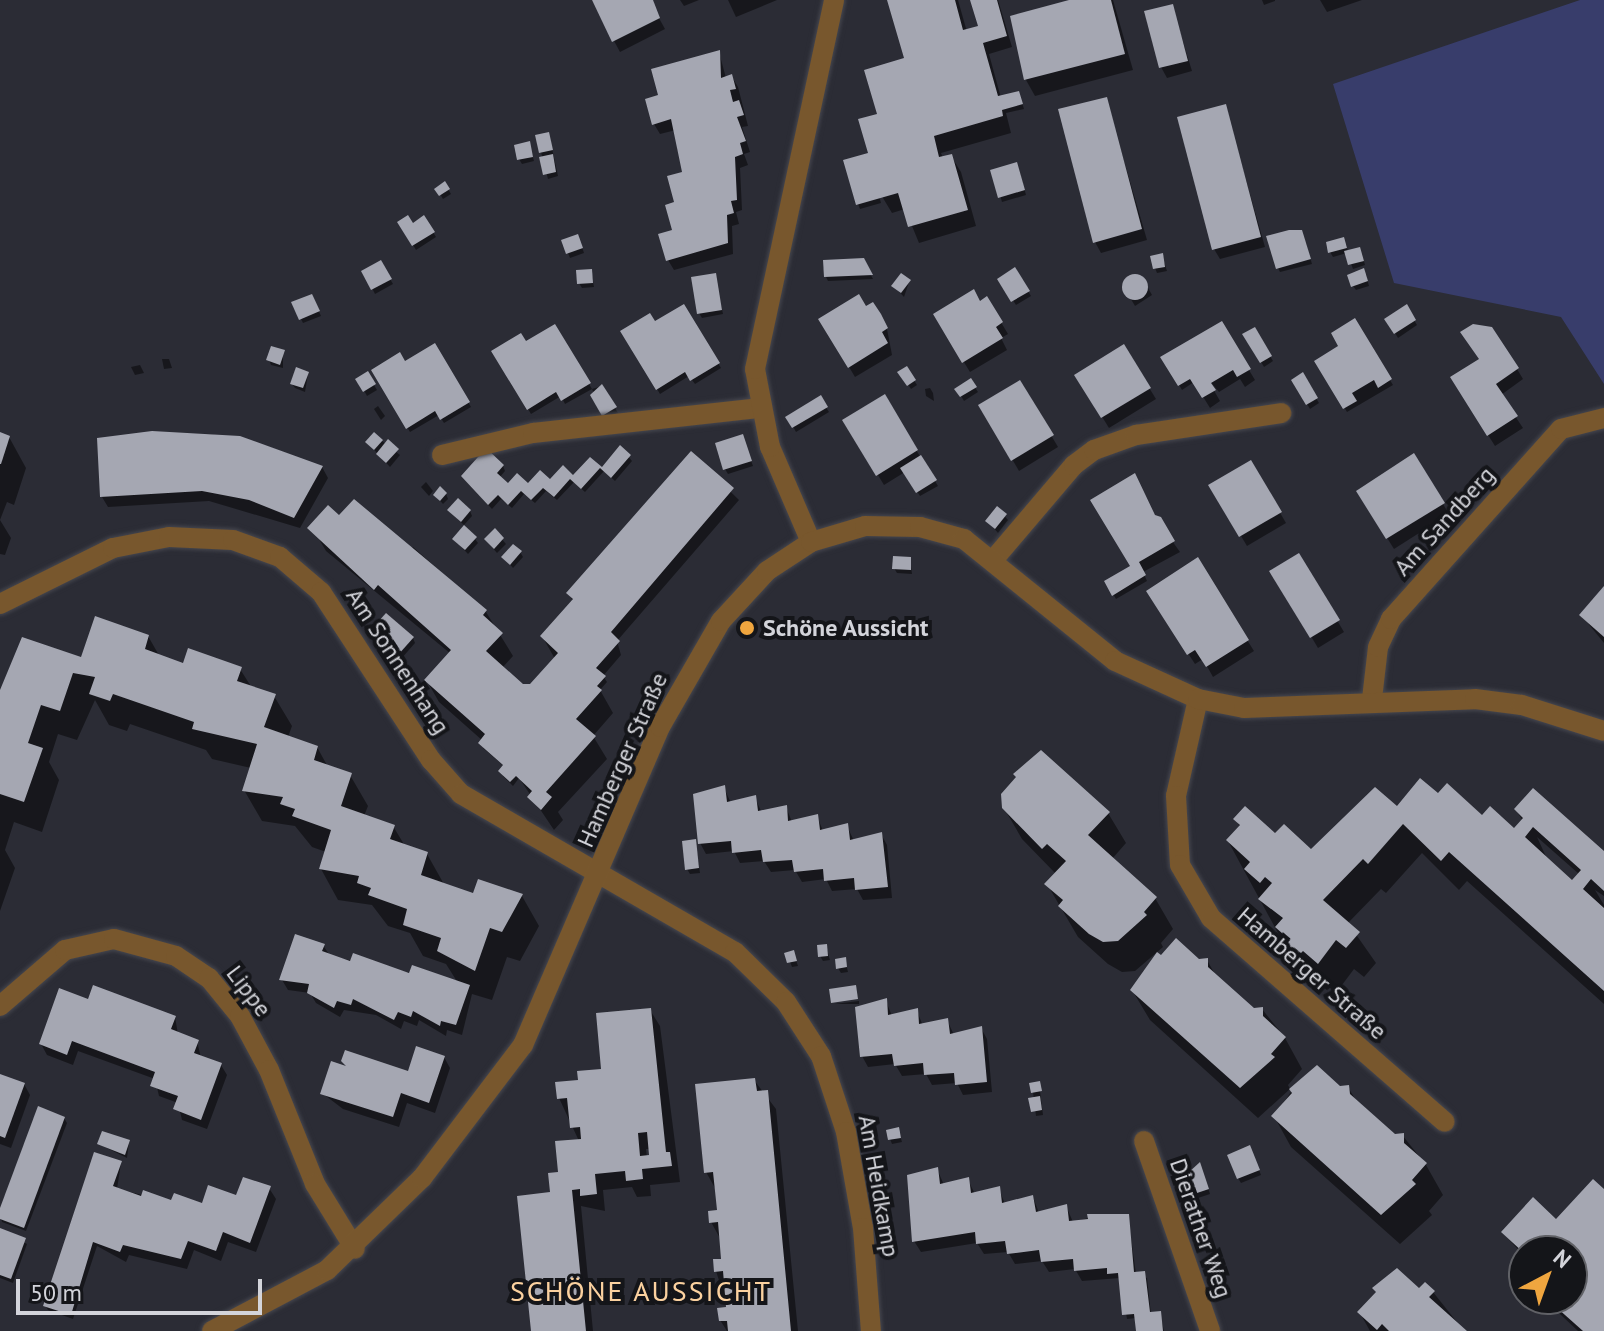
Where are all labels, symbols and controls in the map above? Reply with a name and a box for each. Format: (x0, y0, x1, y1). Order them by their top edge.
street label: Am Sandberg (1388, 461, 1500, 581)
street label: Am Sonnenhang (340, 583, 456, 739)
place label: Schöne Aussicht (763, 614, 929, 642)
marker: Schöne Aussicht (738, 619, 756, 637)
street label: Hamberger Straße (571, 668, 673, 852)
street label: Hamberger Straße (1232, 901, 1392, 1045)
street label: Lippe (220, 960, 278, 1022)
street label: Am Heidkamp (852, 1113, 906, 1259)
street label: Dierather Weg (1164, 1154, 1238, 1302)
north arrow (1508, 1235, 1588, 1315)
text: N (1548, 1243, 1577, 1274)
scale bar (20, 1263, 266, 1313)
district label: SCHÖNE AUSSICHT (509, 1274, 773, 1308)
text: 50 m (30, 1277, 82, 1308)

